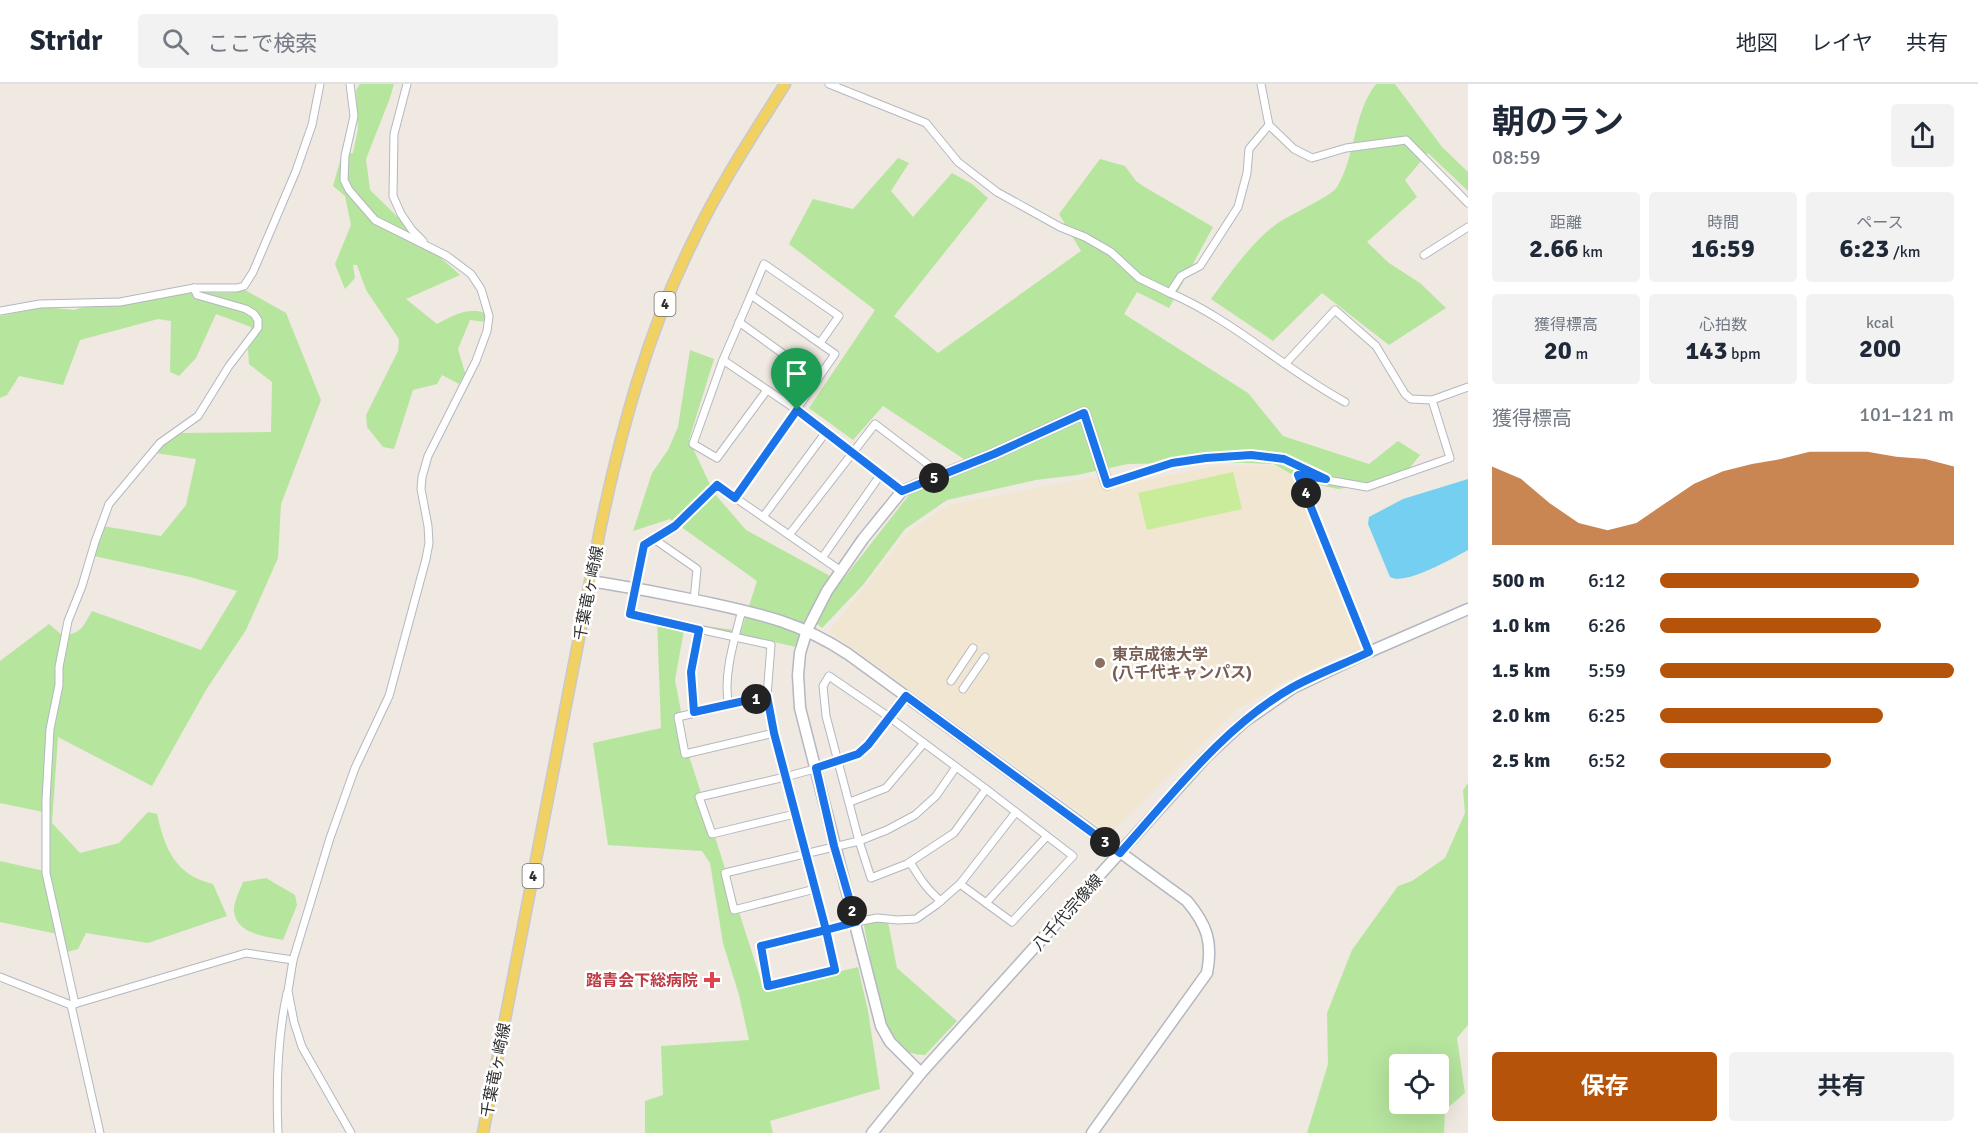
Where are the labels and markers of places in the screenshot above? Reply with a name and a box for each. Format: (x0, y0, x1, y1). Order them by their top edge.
pin (771, 348, 822, 410)
pin: 5 (919, 463, 949, 493)
pin: 4 (1291, 478, 1321, 508)
place label: 東京成徳大学 (八千代キャンパス) (1112, 645, 1252, 683)
marker: 東京成徳大学 (八千代キャンパス) (1093, 656, 1107, 670)
pin: 1 (741, 684, 771, 714)
pin: 3 (1090, 827, 1120, 857)
pin: 2 (837, 896, 867, 926)
place label: 踏青会下総病院 (586, 971, 698, 991)
marker: 踏青会下総病院 (703, 971, 721, 989)

